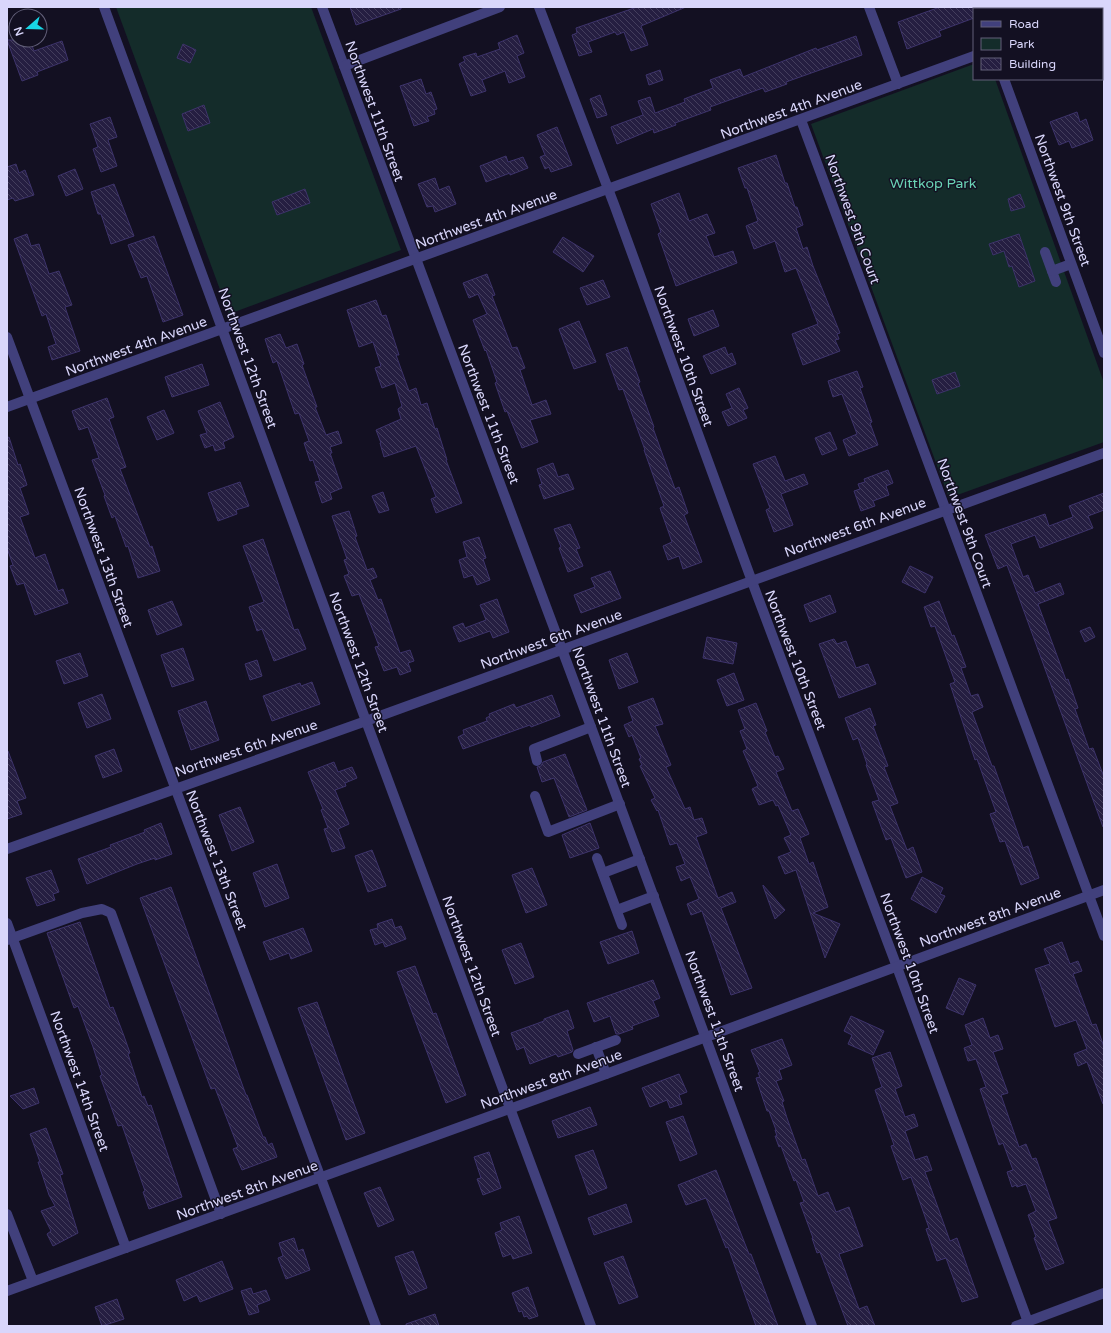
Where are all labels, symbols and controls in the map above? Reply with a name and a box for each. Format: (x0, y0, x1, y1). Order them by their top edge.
north arrow (8, 8, 48, 48)
legend (973, 8, 1103, 80)
text: Road (1009, 17, 1039, 31)
text: N (11, 25, 27, 38)
text: Park (1009, 37, 1035, 51)
street label: Northwest 11th Street (341, 39, 408, 184)
text: Building (1009, 57, 1056, 71)
street label: Northwest 4th Avenue (718, 76, 864, 143)
street label: Northwest 9th Street (1031, 132, 1095, 269)
street label: Northwest 9th Court (821, 152, 884, 287)
park label: Wittkop Park (890, 175, 977, 192)
street label: Northwest 4th Avenue (413, 186, 559, 253)
street label: Northwest 10th Street (650, 284, 717, 429)
street label: Northwest 12th Street (214, 286, 281, 431)
street label: Northwest 4th Avenue (63, 313, 209, 380)
street label: Northwest 11th Street (454, 342, 523, 487)
street label: Northwest 9th Court (933, 456, 996, 591)
street label: Northwest 13th Street (70, 485, 137, 630)
street label: Northwest 6th Avenue (782, 494, 928, 561)
street label: Northwest 10th Street (761, 588, 830, 733)
street label: Northwest 12th Street (325, 590, 392, 735)
street label: Northwest 6th Avenue (478, 606, 624, 673)
street label: Northwest 11th Street (568, 645, 635, 790)
street label: Northwest 6th Avenue (173, 716, 320, 781)
street label: Northwest 13th Street (182, 788, 251, 933)
street label: Northwest 8th Avenue (917, 884, 1063, 951)
street label: Northwest 10th Street (876, 891, 943, 1036)
street label: Northwest 12th Street (438, 894, 505, 1039)
street label: Northwest 11th Street (681, 949, 748, 1094)
street label: Northwest 14th Street (46, 1009, 113, 1154)
street label: Northwest 8th Avenue (478, 1046, 624, 1113)
street label: Northwest 8th Avenue (174, 1157, 320, 1224)

